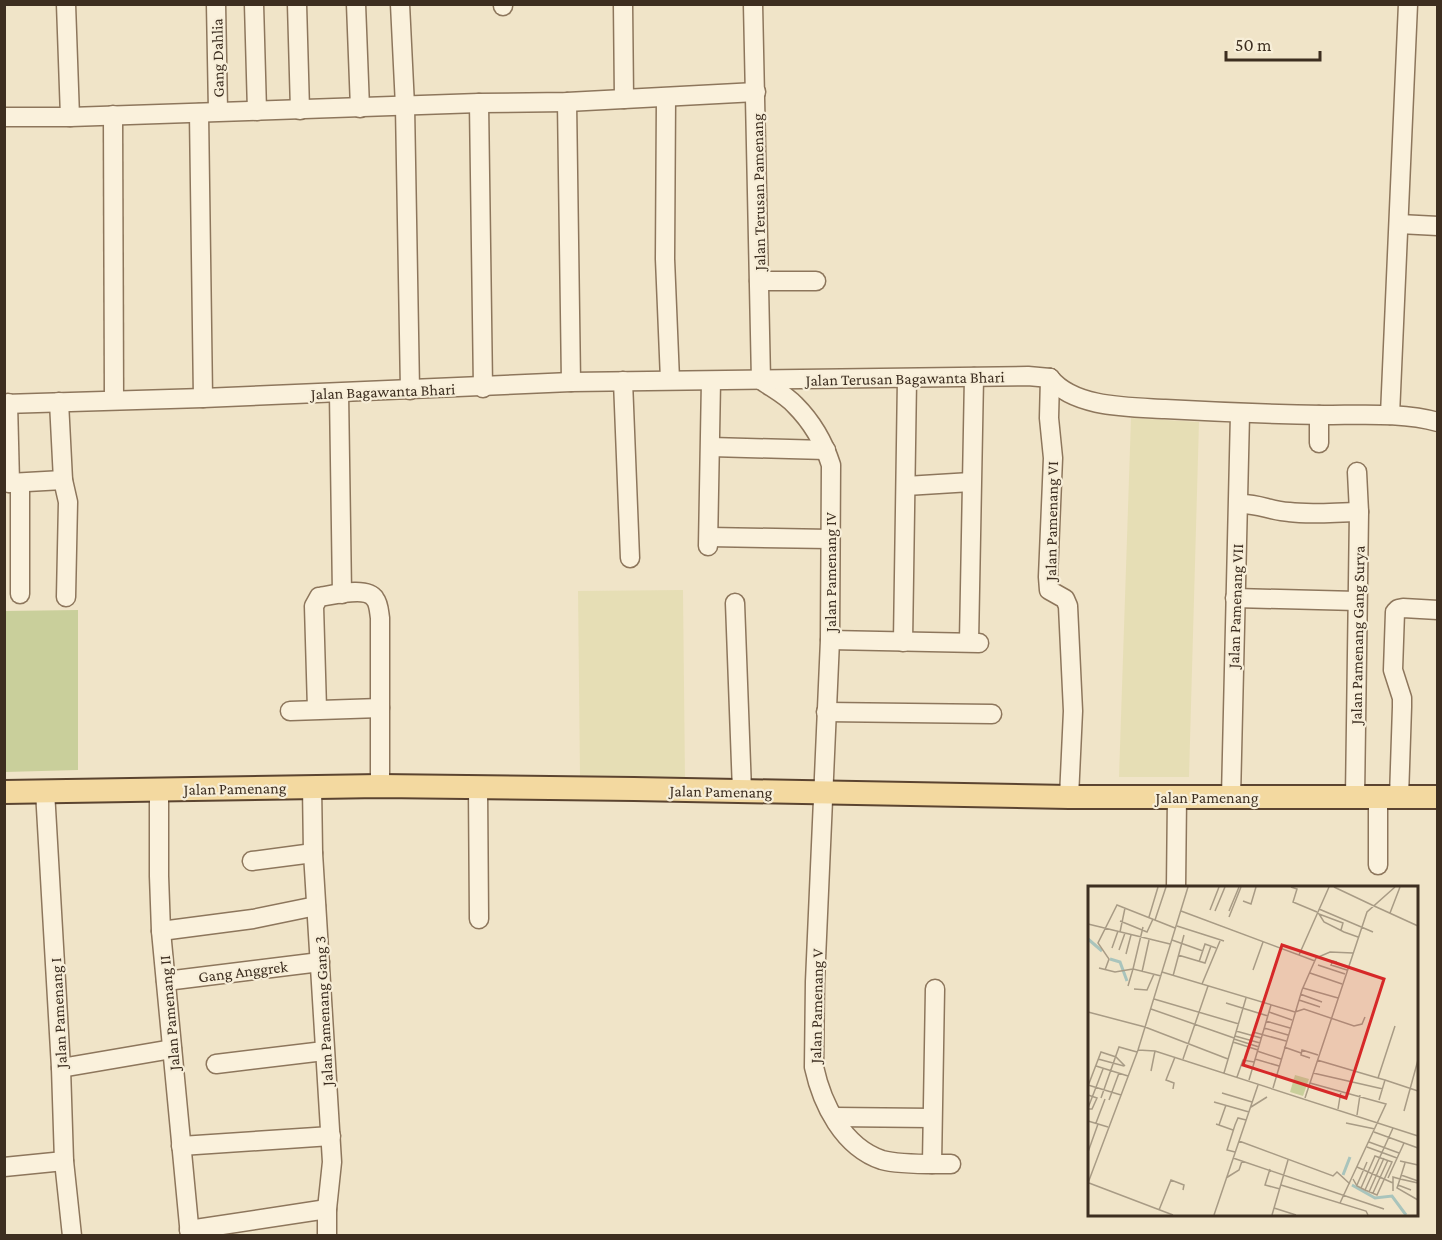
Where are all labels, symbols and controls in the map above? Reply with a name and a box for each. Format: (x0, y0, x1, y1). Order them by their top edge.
street label: Gang Dahlia (208, 18, 228, 98)
scale bar (1226, 24, 1320, 62)
text: 50 m (1235, 35, 1272, 55)
street label: Jalan Terusan Pamenang (749, 113, 769, 273)
street label: Jalan Terusan Bagawanta Bhari (803, 368, 1005, 390)
street label: Jalan Bagawanta Bhari (309, 380, 456, 404)
street label: Jalan Pamenang VI (1042, 461, 1062, 583)
street label: Jalan Pamenang IV (822, 511, 840, 634)
street label: Jalan Pamenang VII (1225, 543, 1247, 671)
street label: Jalan Pamenang Gang Surya (1347, 545, 1369, 727)
street label: Jalan Pamenang (181, 779, 287, 799)
street label: Jalan Pamenang (667, 782, 773, 802)
street label: Jalan Pamenang (1154, 789, 1259, 807)
inset map (1088, 886, 1418, 1216)
street label: Jalan Pamenang Gang 3 (311, 935, 337, 1088)
street label: Jalan Pamenang V (807, 948, 827, 1066)
street label: Jalan Pamenang II (156, 954, 184, 1073)
street label: Jalan Pamenang I (47, 957, 71, 1071)
street label: Gang Anggrek (197, 958, 289, 986)

